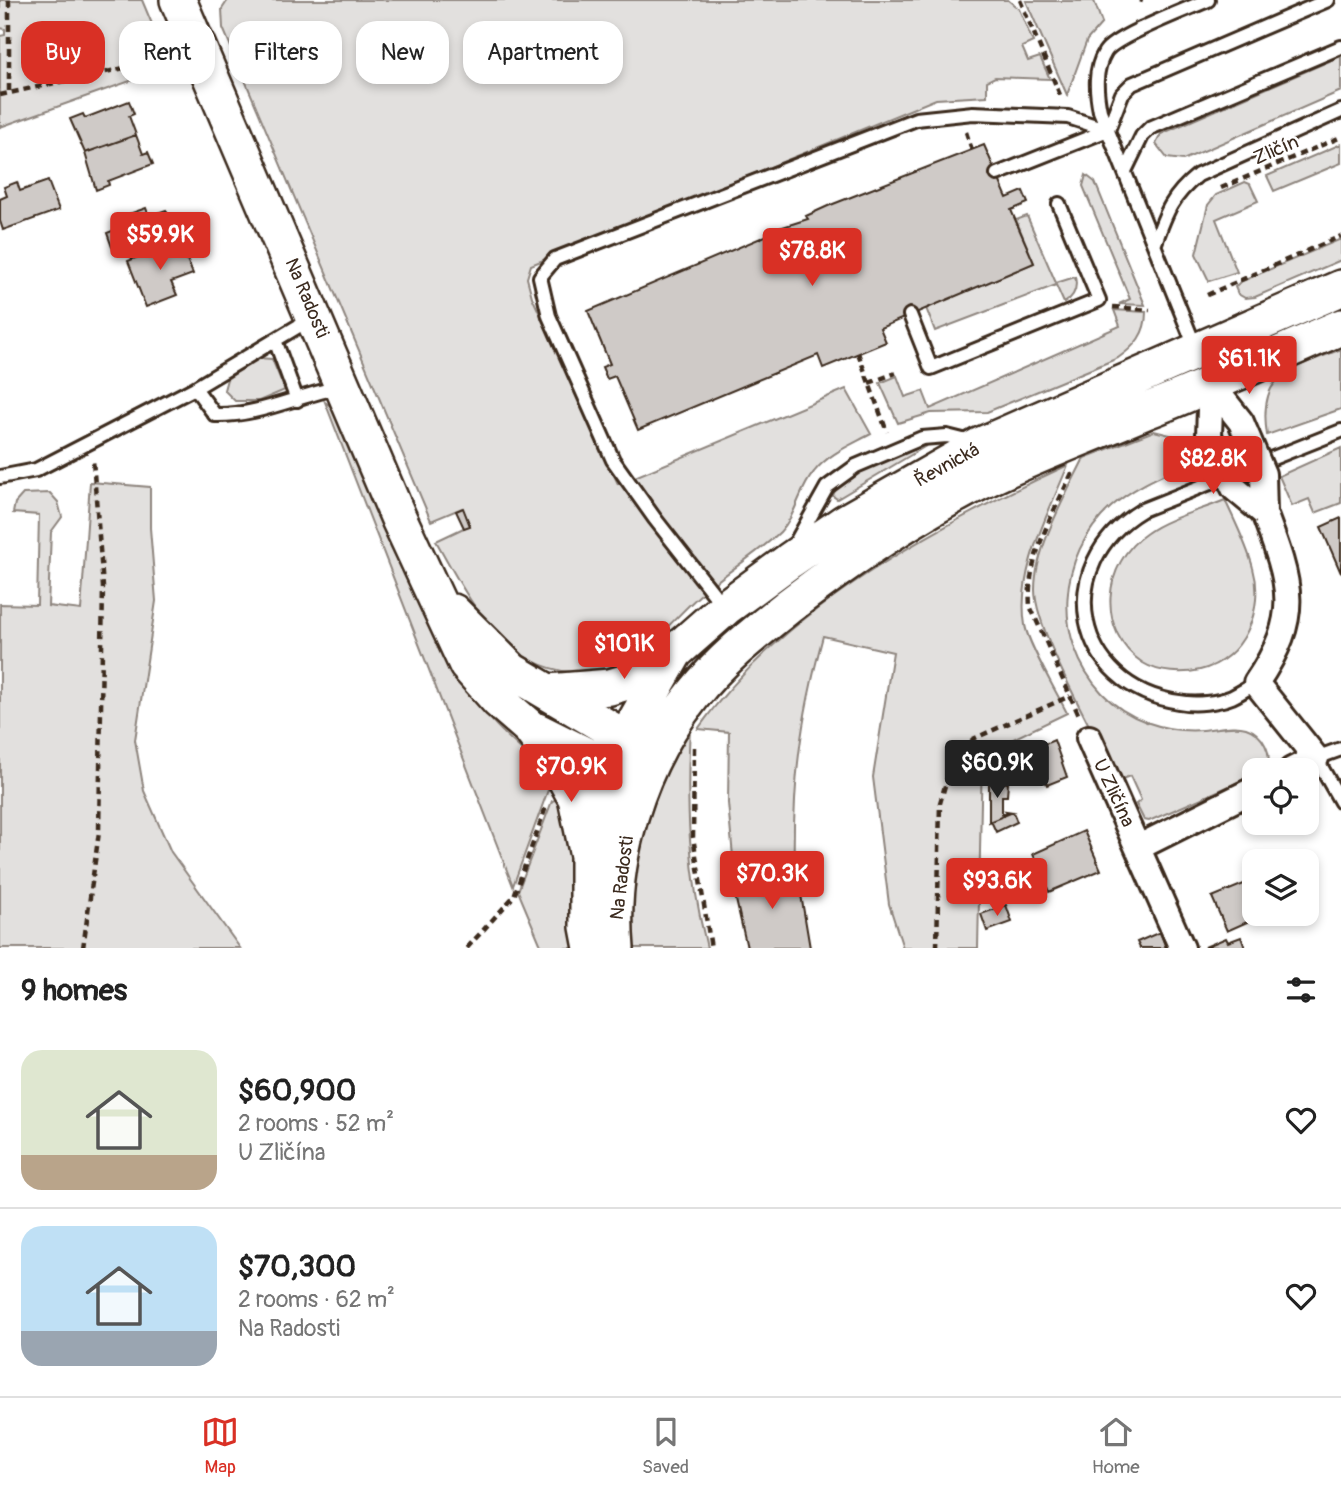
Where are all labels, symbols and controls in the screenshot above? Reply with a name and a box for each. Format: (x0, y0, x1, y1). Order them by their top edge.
chip: Buy (21, 21, 105, 84)
chip: Rent (119, 21, 215, 84)
chip: Filters (229, 21, 342, 84)
chip: New (356, 21, 449, 84)
chip: Apartment (463, 21, 623, 84)
street label: Zličín (1250, 130, 1302, 170)
pin: $59.9K (103, 212, 217, 272)
text: $59.9K (126, 220, 194, 249)
pin: $78.8K (755, 229, 869, 288)
text: $78.8K (779, 236, 845, 265)
street label: Na Radosti (279, 255, 335, 341)
pin: $61.1K (1192, 336, 1306, 396)
text: $61.1K (1218, 344, 1280, 373)
pin: $82.8K (1156, 436, 1270, 496)
street label: Řevnická (910, 437, 984, 493)
text: $82.8K (1179, 444, 1247, 473)
pin: $101K (575, 622, 673, 681)
text: $101K (594, 629, 654, 658)
pin: $60.9K (940, 740, 1054, 800)
pin: $70.9K (514, 744, 628, 804)
text: $60.9K (961, 748, 1033, 777)
text: $70.9K (535, 752, 607, 781)
street label: U Zličína (1088, 755, 1140, 831)
map controls (1242, 758, 1319, 926)
button: locate (1242, 758, 1319, 835)
street label: Na Radosti (605, 835, 639, 921)
button: layers (1242, 849, 1319, 926)
pin: $70.3K (715, 852, 829, 911)
pin: $93.6K (940, 858, 1054, 918)
text: $70.3K (736, 859, 808, 888)
text: $93.6K (962, 866, 1032, 895)
icon: filters (1282, 971, 1320, 1009)
text: 9 homes (21, 972, 127, 1009)
text: $60,900 (238, 1072, 356, 1109)
icon: home (77, 1078, 161, 1162)
icon: heart (1282, 1101, 1320, 1139)
text: 2 rooms · 52 m² (238, 1109, 394, 1138)
text: U Zličína (238, 1138, 326, 1167)
text: $70,300 (238, 1248, 356, 1285)
icon: home (77, 1254, 161, 1338)
icon: heart (1282, 1277, 1320, 1315)
text: 2 rooms · 62 m² (238, 1285, 395, 1314)
text: Na Radosti (238, 1314, 340, 1343)
tab: Map (201, 1413, 239, 1479)
tab: Saved (642, 1413, 689, 1479)
tab: Home (1092, 1413, 1140, 1479)

